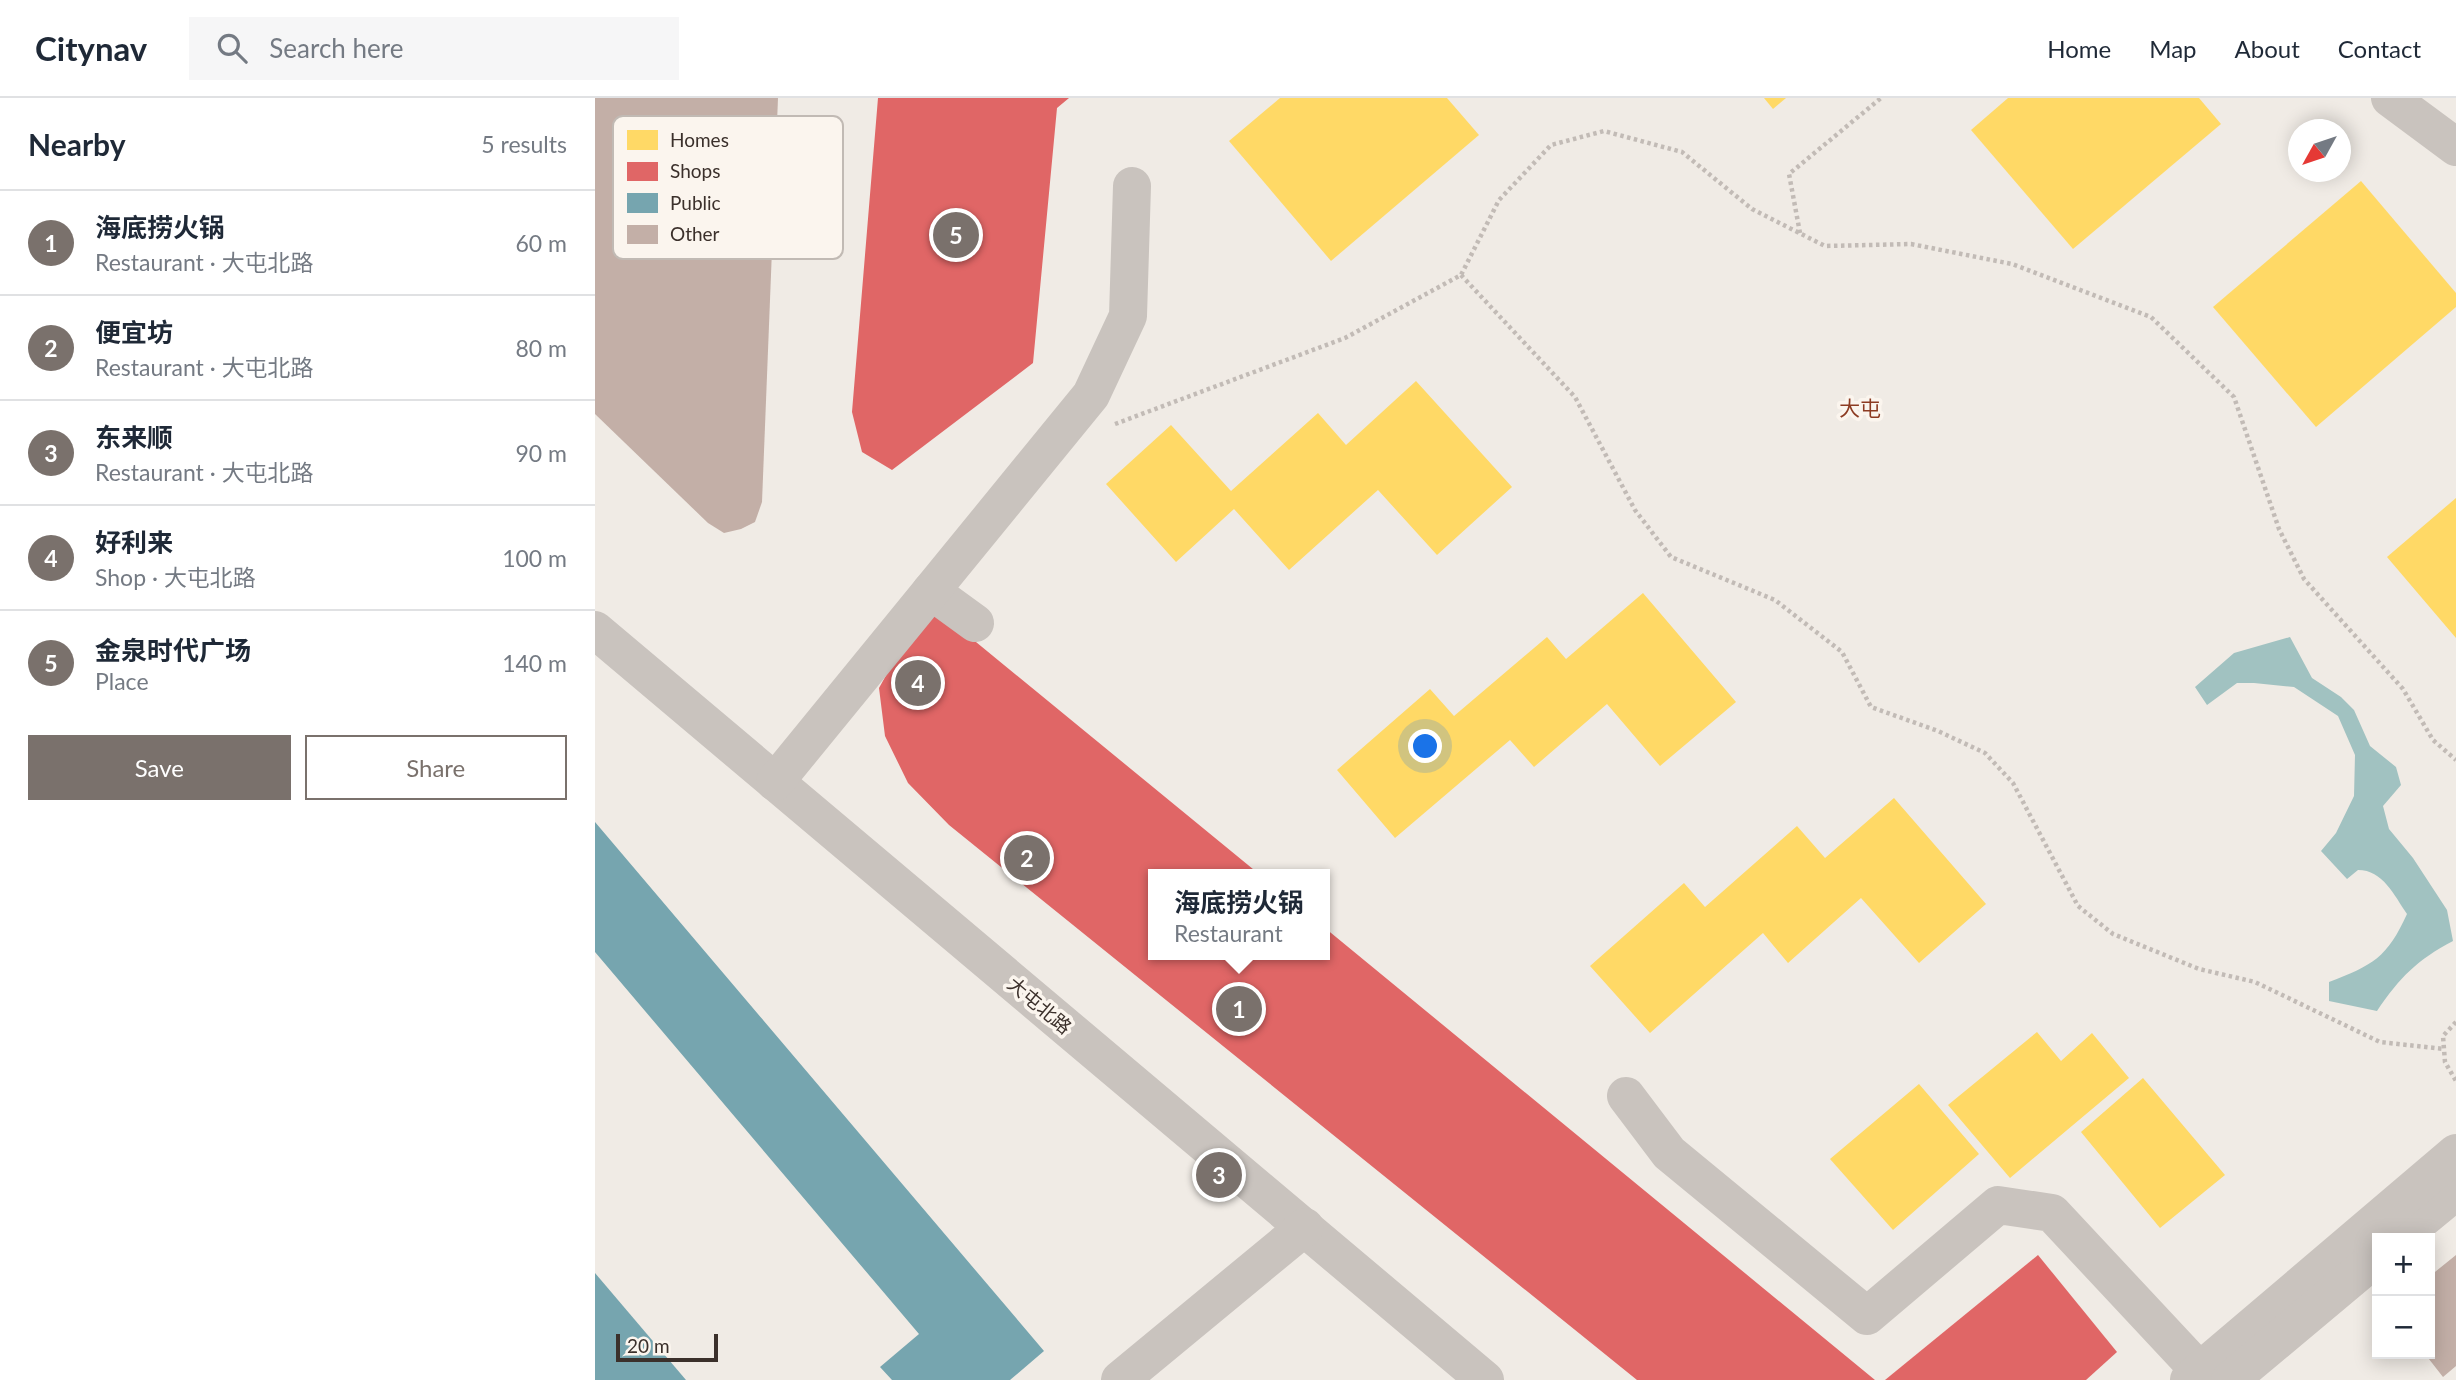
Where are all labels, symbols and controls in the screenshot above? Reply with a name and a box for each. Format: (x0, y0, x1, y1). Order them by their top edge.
search box (189, 17, 679, 80)
text: Citynav (35, 28, 147, 68)
icon: search (213, 29, 251, 67)
text: Search here (269, 32, 403, 64)
text: Home (2047, 34, 2111, 63)
text: Map (2149, 34, 2197, 63)
text: About (2235, 34, 2300, 63)
text: Contact (2338, 34, 2421, 63)
legend (613, 116, 843, 259)
north arrow (2288, 119, 2351, 182)
text: Nearby (28, 126, 126, 162)
text: Homes (670, 128, 729, 151)
text: 5 results (481, 130, 567, 158)
text: Shops (670, 159, 720, 182)
text: Public (670, 191, 721, 214)
pin: 5 (933, 209, 979, 261)
text: 海底捞火锅 (95, 211, 225, 243)
text: Other (670, 222, 720, 245)
text: 1 (44, 229, 58, 257)
text: 60 m (516, 229, 567, 257)
text: Restaurant · 大屯北路 (95, 248, 314, 276)
text: 便宜坊 (95, 316, 173, 348)
text: 2 (44, 334, 58, 362)
text: 80 m (516, 334, 567, 362)
text: Restaurant · 大屯北路 (95, 353, 314, 381)
district label: 大屯 (1839, 395, 1881, 420)
text: 东来顺 (95, 421, 173, 453)
text: 3 (44, 439, 58, 467)
text: 90 m (516, 439, 567, 467)
text: Restaurant · 大屯北路 (95, 458, 314, 486)
text: 好利来 (95, 526, 173, 558)
text: 4 (44, 544, 58, 572)
text: 100 m (502, 544, 567, 572)
text: Shop · 大屯北路 (95, 563, 256, 591)
text: 金泉时代广场 (95, 634, 251, 666)
text: 5 (44, 649, 58, 677)
text: 140 m (502, 649, 567, 677)
pin: 4 (895, 657, 941, 709)
text: Place (95, 667, 149, 695)
your location (1408, 729, 1442, 763)
button: Save (28, 735, 291, 800)
button: Share (305, 735, 567, 800)
pin: 2 (1004, 832, 1050, 884)
popup (1148, 869, 1330, 960)
text: 海底捞火锅 (1174, 886, 1304, 918)
text: Restaurant (1174, 919, 1283, 947)
street label: 大屯北路 (1003, 972, 1077, 1038)
pin: 1 (1216, 983, 1262, 1035)
pin: 3 (1196, 1149, 1242, 1201)
map controls (2372, 1233, 2435, 1359)
button: + (2372, 1233, 2435, 1296)
button: − (2372, 1296, 2435, 1359)
scale bar (616, 1331, 717, 1363)
text: 20 m (627, 1334, 670, 1357)

